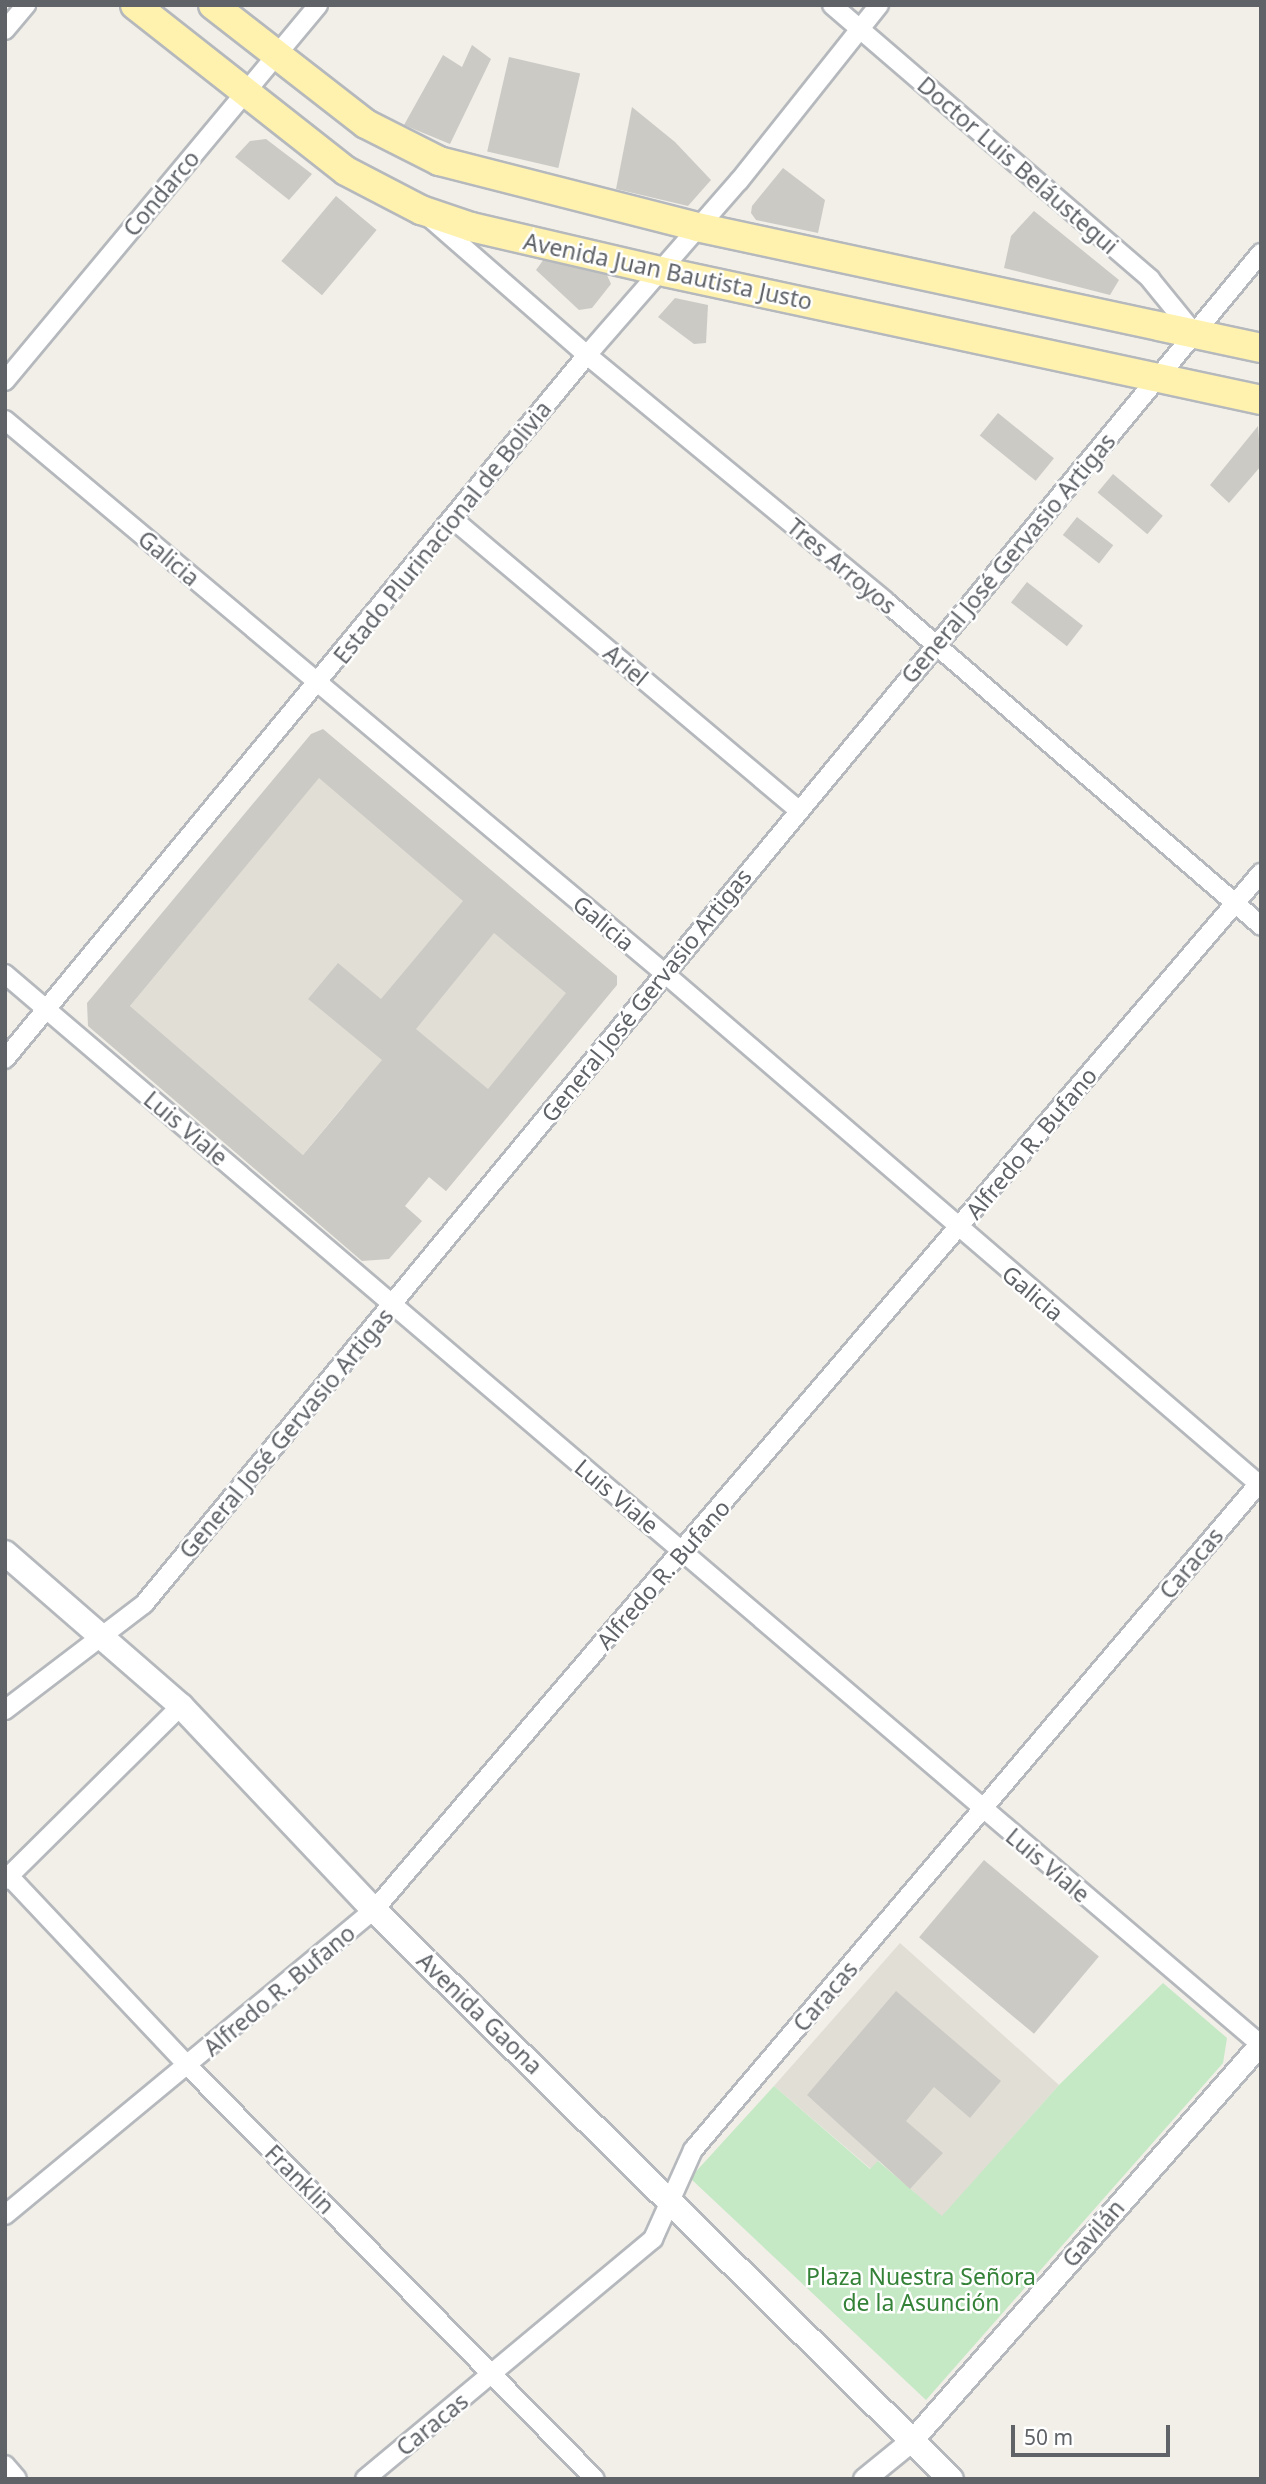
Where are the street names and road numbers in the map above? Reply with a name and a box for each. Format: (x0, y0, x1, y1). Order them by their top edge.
street label: Doctor Luis Beláustegui (912, 71, 1124, 259)
street label: Condarco (117, 144, 205, 242)
street label: Avenida Juan Bautista Justo (521, 227, 815, 315)
street label: Estado Plurinacional de Bolivia (327, 395, 557, 669)
street label: General José Gervasio Artigas (895, 427, 1121, 689)
street label: Tres Arroyos (782, 512, 902, 620)
street label: Galicia (133, 524, 205, 592)
street label: Ariel (598, 639, 654, 691)
street label: General José Gervasio Artigas (535, 863, 757, 1127)
street label: Galicia (568, 889, 640, 957)
street label: Alfredo R. Bufano (960, 1062, 1102, 1224)
street label: Luis Viale (139, 1085, 233, 1171)
street label: Galicia (997, 1259, 1069, 1327)
street label: General José Gervasio Artigas (173, 1302, 399, 1564)
street label: Luis Viale (570, 1453, 664, 1539)
street label: Alfredo R. Bufano (591, 1494, 735, 1654)
street label: Caracas (1153, 1522, 1229, 1604)
street label: Luis Viale (1001, 1822, 1095, 1908)
street label: Alfredo R. Bufano (198, 1919, 360, 2061)
street label: Avenida Gaona (412, 1946, 548, 2080)
street label: Caracas (787, 1955, 863, 2037)
street label: Franklin (260, 2139, 340, 2219)
street label: Gavilán (1056, 2194, 1130, 2272)
street label: Caracas (391, 2387, 473, 2461)

